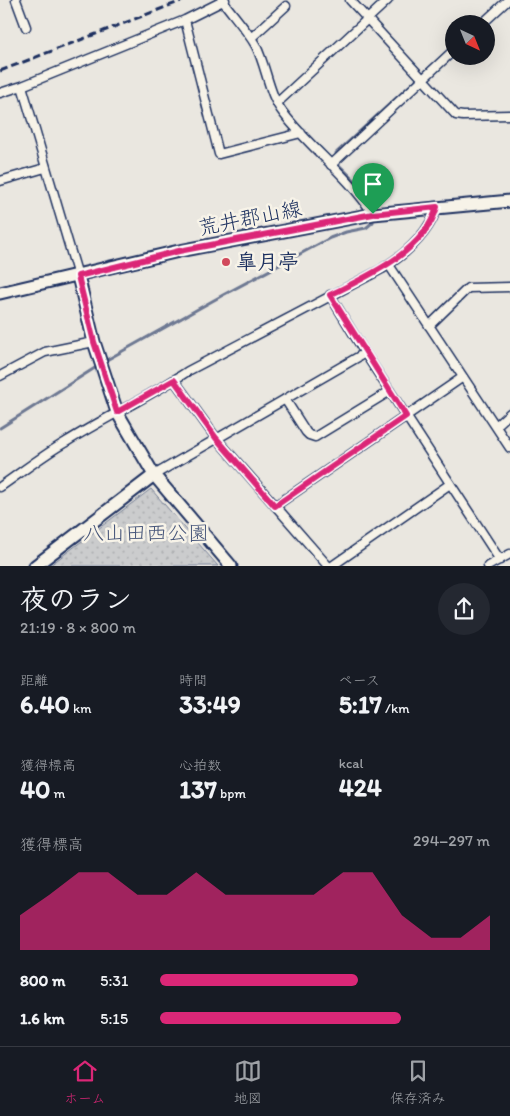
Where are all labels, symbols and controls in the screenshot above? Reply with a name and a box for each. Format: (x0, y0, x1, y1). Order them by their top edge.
north arrow (445, 15, 495, 65)
map controls (445, 15, 495, 65)
pin (352, 163, 394, 214)
icon: arrive (359, 170, 387, 198)
street label: 荒井郡山線 (196, 195, 304, 240)
place label: 皐月亭 (236, 249, 299, 274)
marker: 皐月亭 (220, 256, 232, 268)
park label: 八山田西公園 (83, 520, 209, 545)
text: 夜のラン (20, 582, 132, 616)
button: share (438, 583, 490, 635)
text: 21:19 · 8 × 800 m (20, 618, 136, 637)
text: 距離 (20, 672, 48, 689)
text: 時間 (179, 672, 207, 689)
text: ペース (339, 672, 380, 689)
text: 6.40 (20, 689, 70, 719)
text: 33:49 (179, 689, 241, 719)
text: 5:17 (339, 689, 382, 719)
text: km (70, 700, 91, 717)
text: /km (382, 700, 409, 717)
text: kcal (339, 755, 364, 772)
text: 獲得標高 (20, 757, 76, 774)
text: 心拍数 (179, 757, 221, 774)
text: 424 (339, 772, 382, 802)
text: 40 (20, 774, 50, 804)
text: 137 (179, 774, 217, 804)
text: m (50, 785, 65, 802)
text: bpm (217, 785, 246, 802)
text: 294–297 m (413, 831, 490, 850)
text: 獲得標高 (20, 835, 84, 854)
text: 800 m (20, 971, 66, 990)
text: 5:31 (100, 971, 128, 990)
text: 1.6 km (20, 1009, 65, 1028)
text: 5:15 (100, 1009, 128, 1028)
tab: ホーム (64, 1057, 106, 1107)
tab: 地図 (234, 1057, 262, 1107)
tab: 保存済み (390, 1057, 446, 1107)

